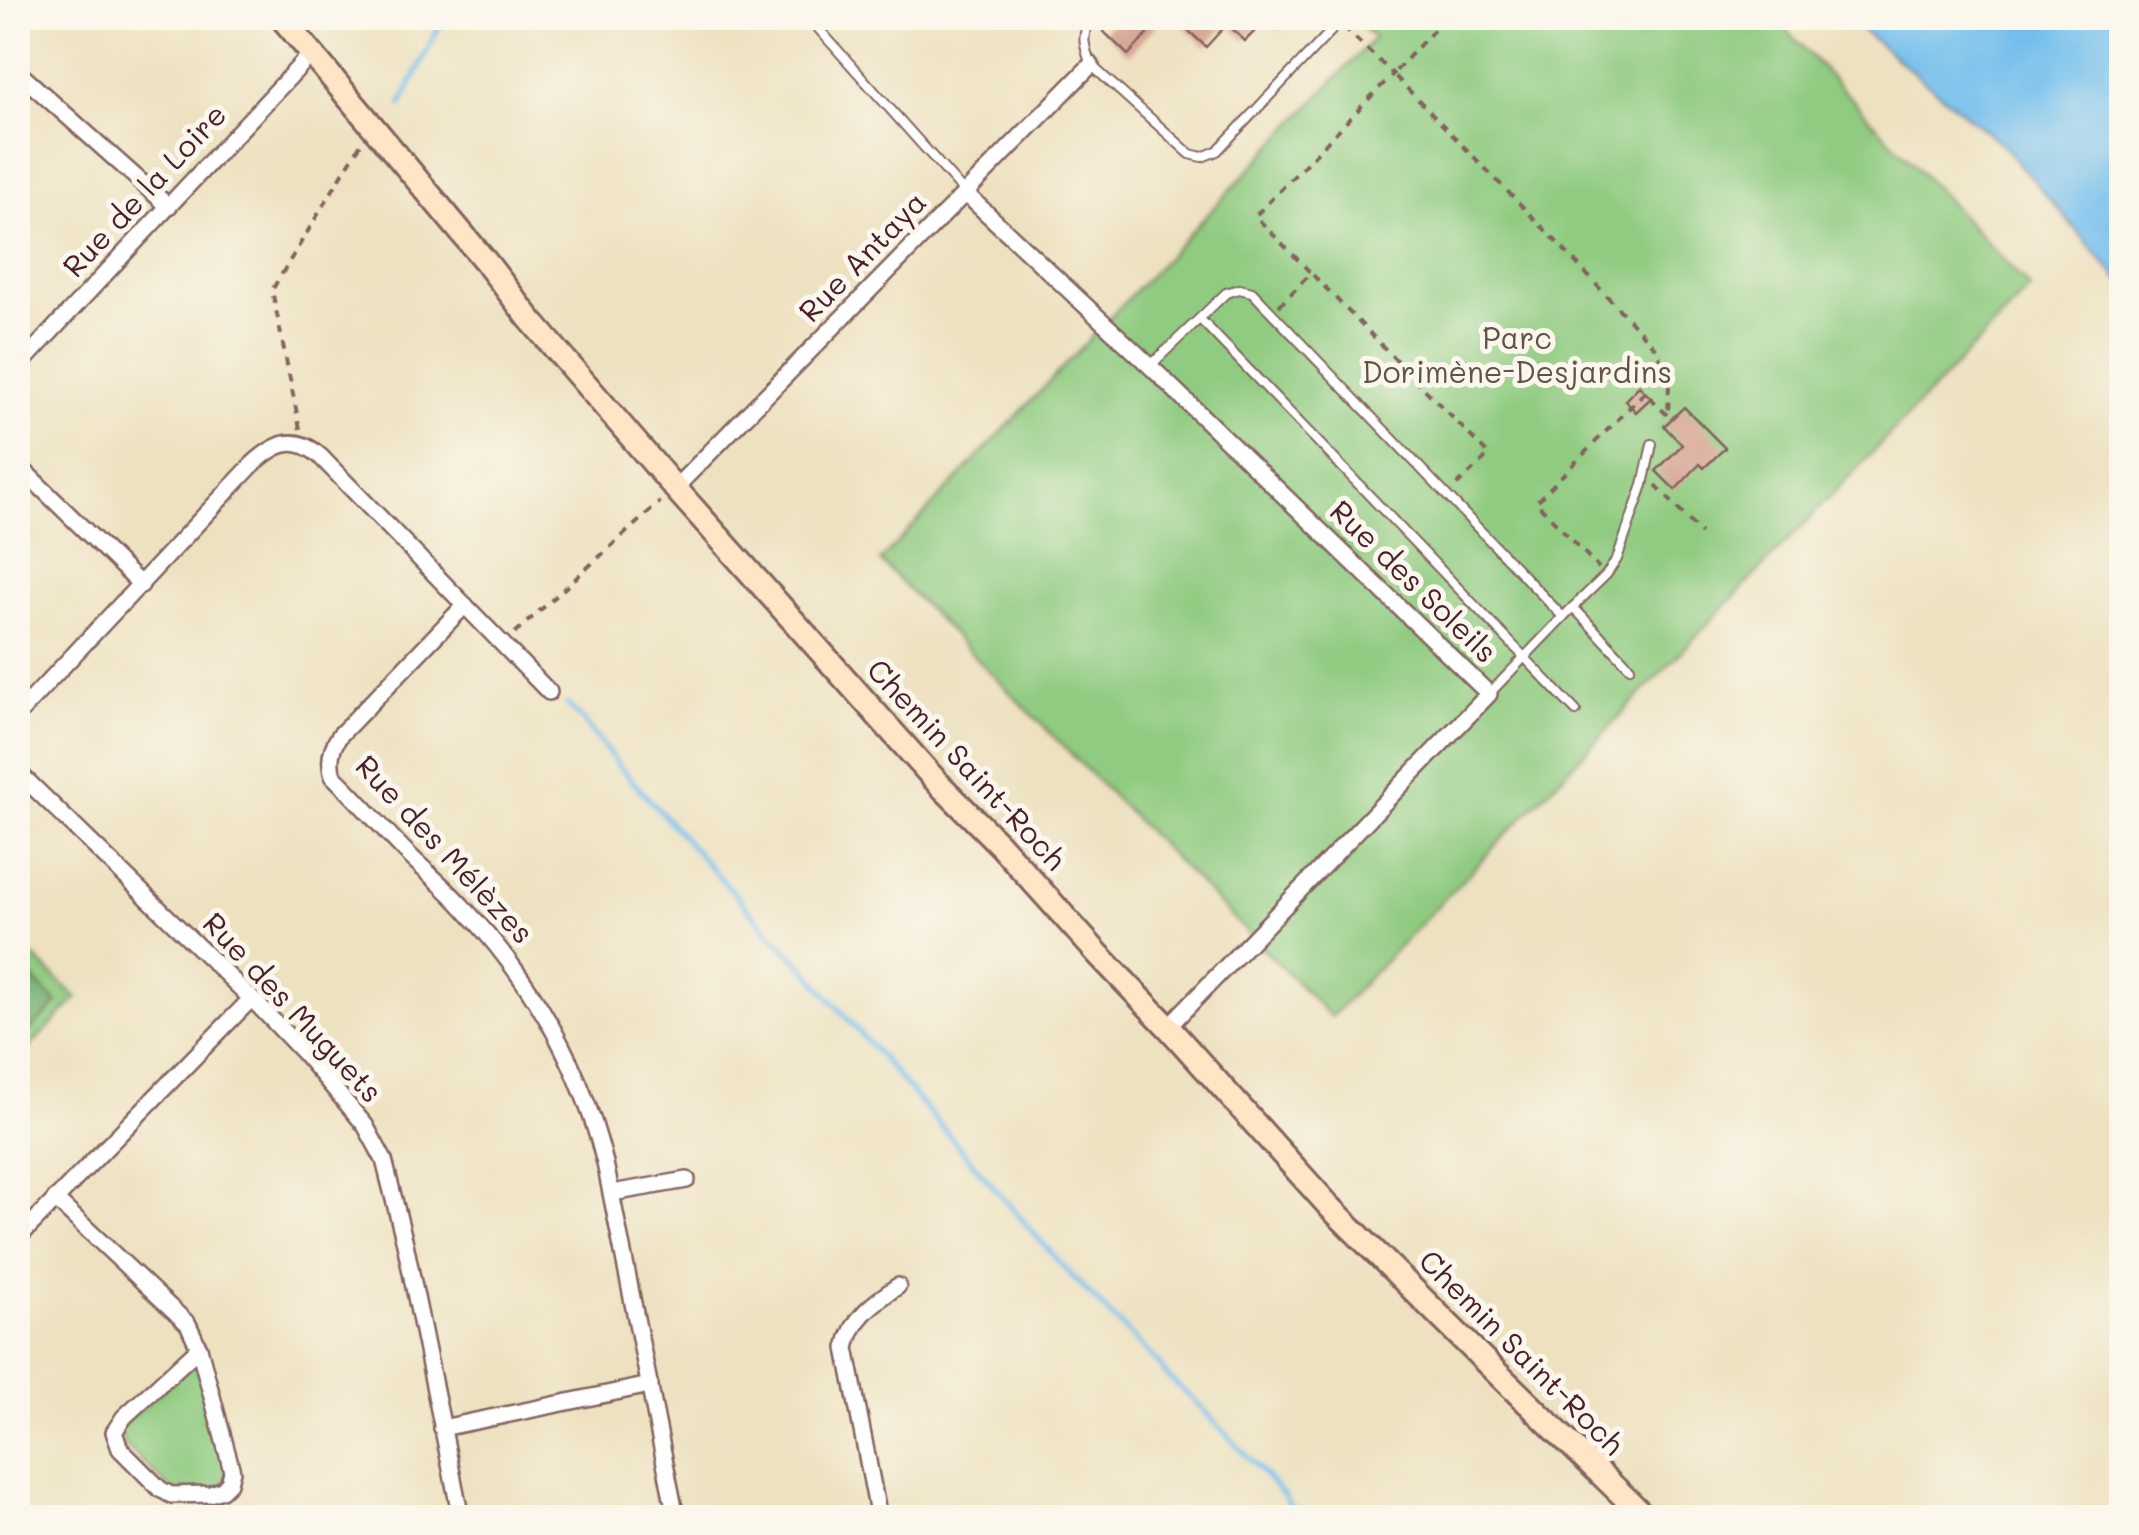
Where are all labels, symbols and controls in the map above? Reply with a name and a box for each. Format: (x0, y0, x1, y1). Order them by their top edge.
street label: Rue de la Loire (53, 94, 234, 285)
street label: Rue Antaya (789, 181, 934, 330)
park label: Parc Dorimène-Desjardins (1362, 317, 1672, 391)
street label: Rue des Soleils (1322, 491, 1507, 671)
street label: Chemin Saint-Roch (859, 649, 1076, 878)
street label: Rue des Mélèzes (348, 746, 543, 952)
street label: Rue des Muguets (195, 903, 392, 1110)
street label: Chemin Saint-Roch (1411, 1240, 1634, 1463)

